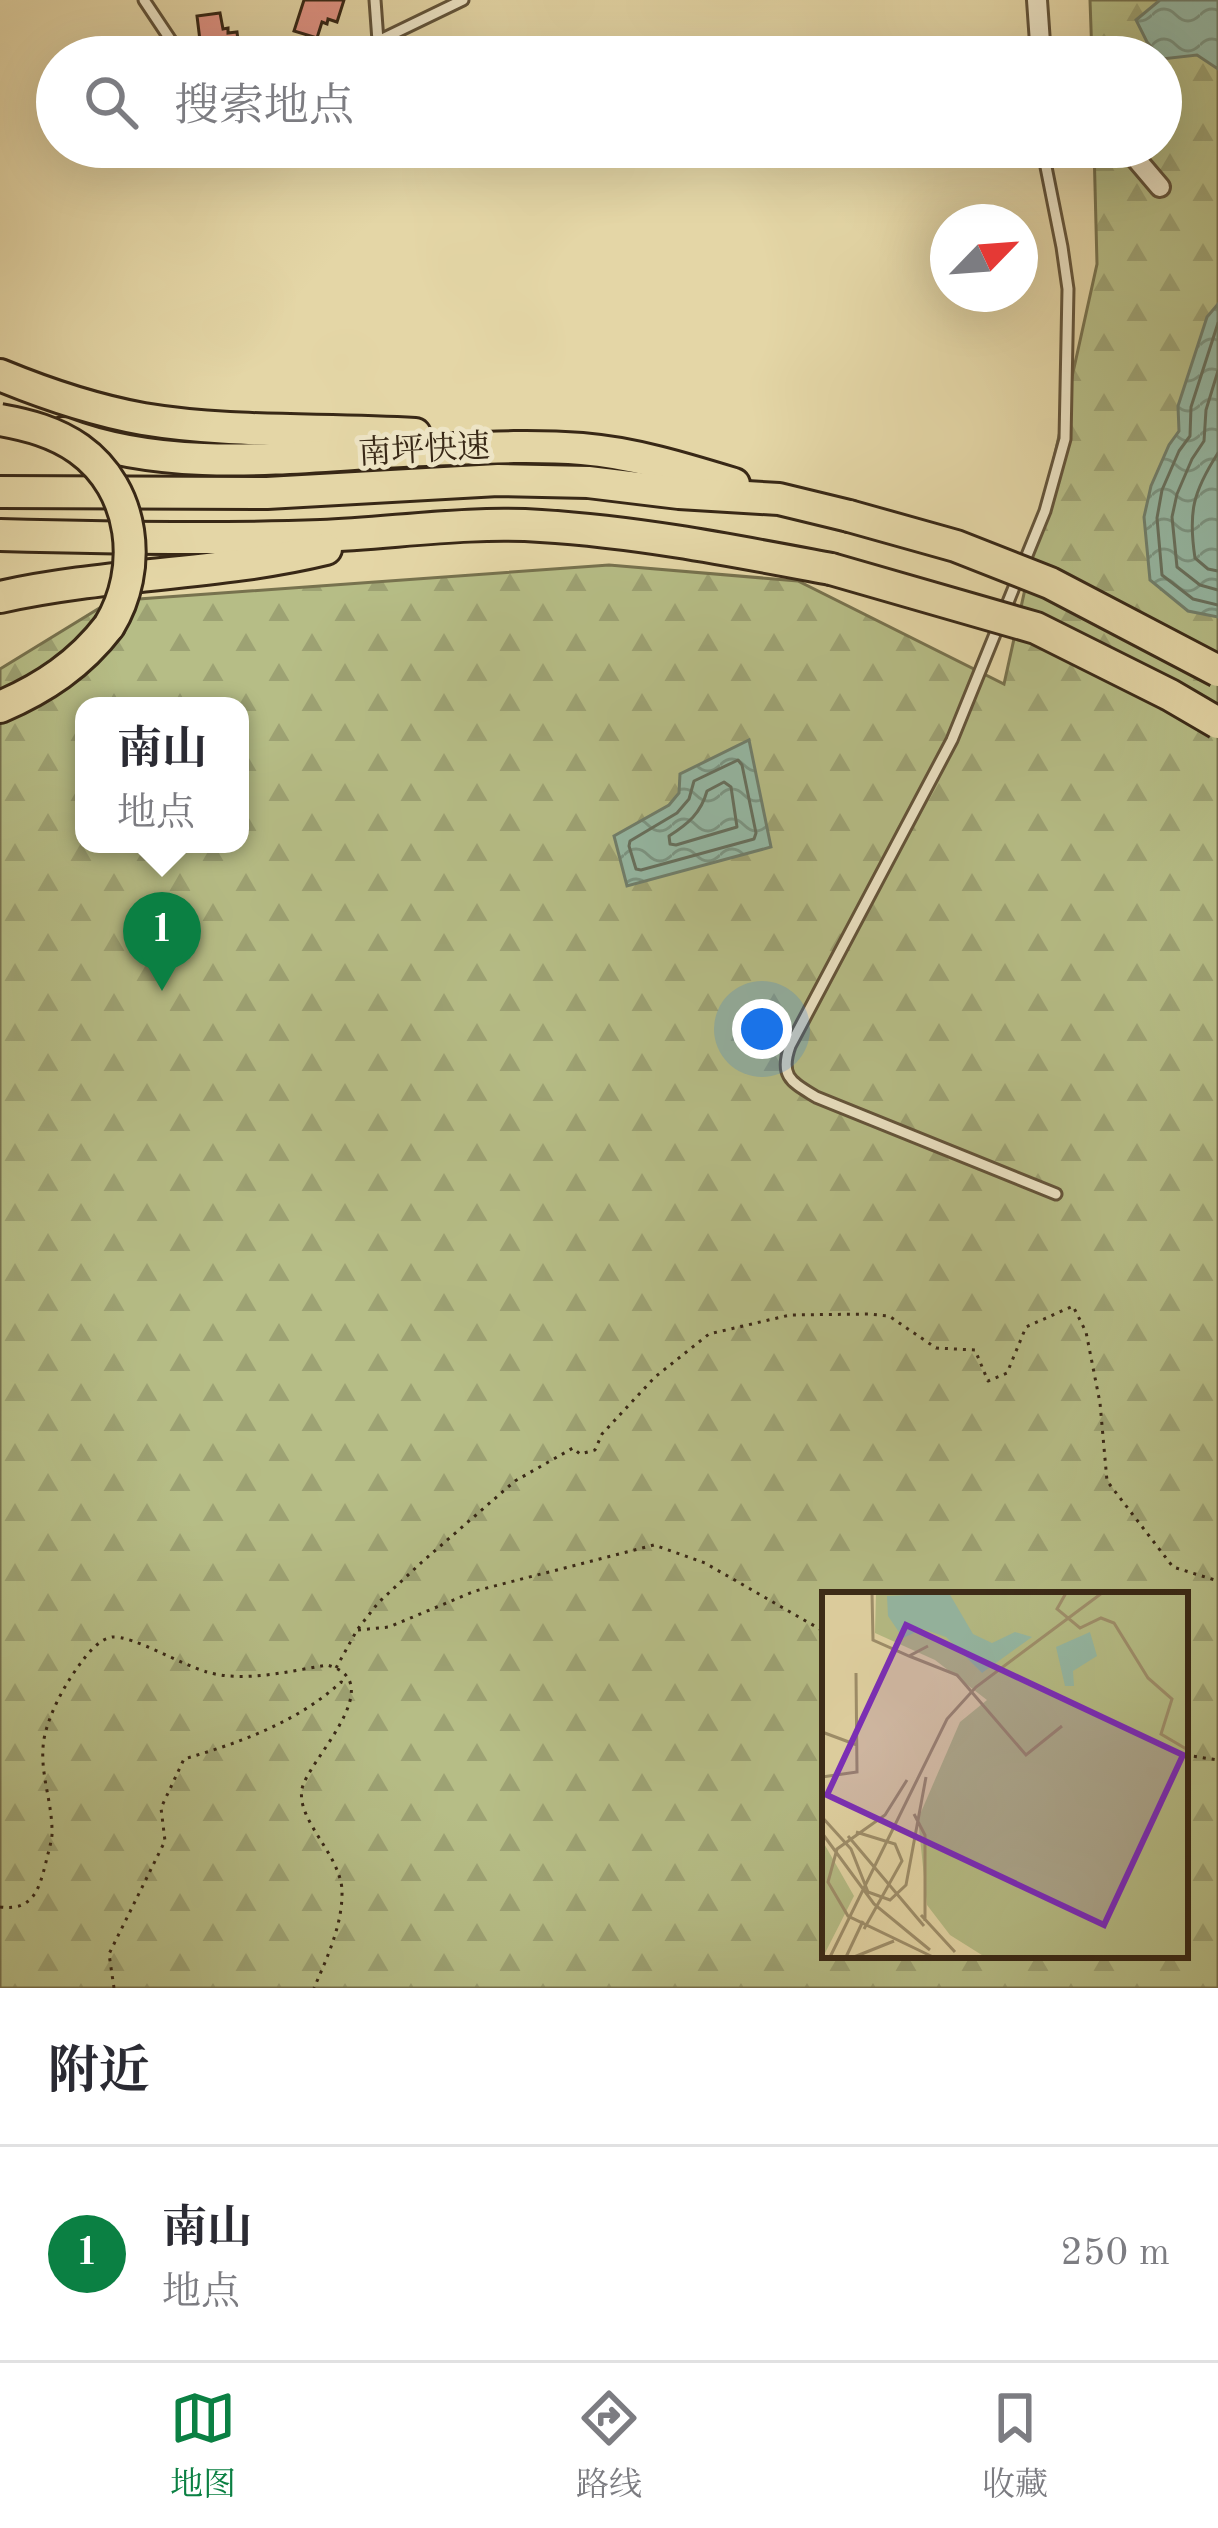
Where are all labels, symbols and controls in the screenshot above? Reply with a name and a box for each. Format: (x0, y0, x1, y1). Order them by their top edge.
search box (36, 36, 1182, 168)
icon: search (78, 69, 144, 135)
text: 搜索地点 (174, 86, 354, 131)
north arrow (930, 204, 1038, 312)
street label: 南坪快速 (357, 429, 491, 471)
popup (75, 697, 249, 853)
text: 南山 (117, 729, 207, 774)
text: 地点 (117, 795, 195, 834)
pin: 1 (123, 892, 201, 991)
your location (732, 999, 792, 1059)
inset map (822, 1592, 1188, 1958)
text: 附近 (48, 2048, 150, 2099)
text: 南山 (162, 2208, 252, 2253)
text: 1 (76, 2234, 98, 2273)
text: 250 m (1060, 2234, 1170, 2273)
text: 地点 (162, 2274, 240, 2313)
tab: 地图 (170, 2385, 236, 2507)
tab: 路线 (576, 2385, 642, 2507)
tab: 收藏 (982, 2385, 1048, 2507)

